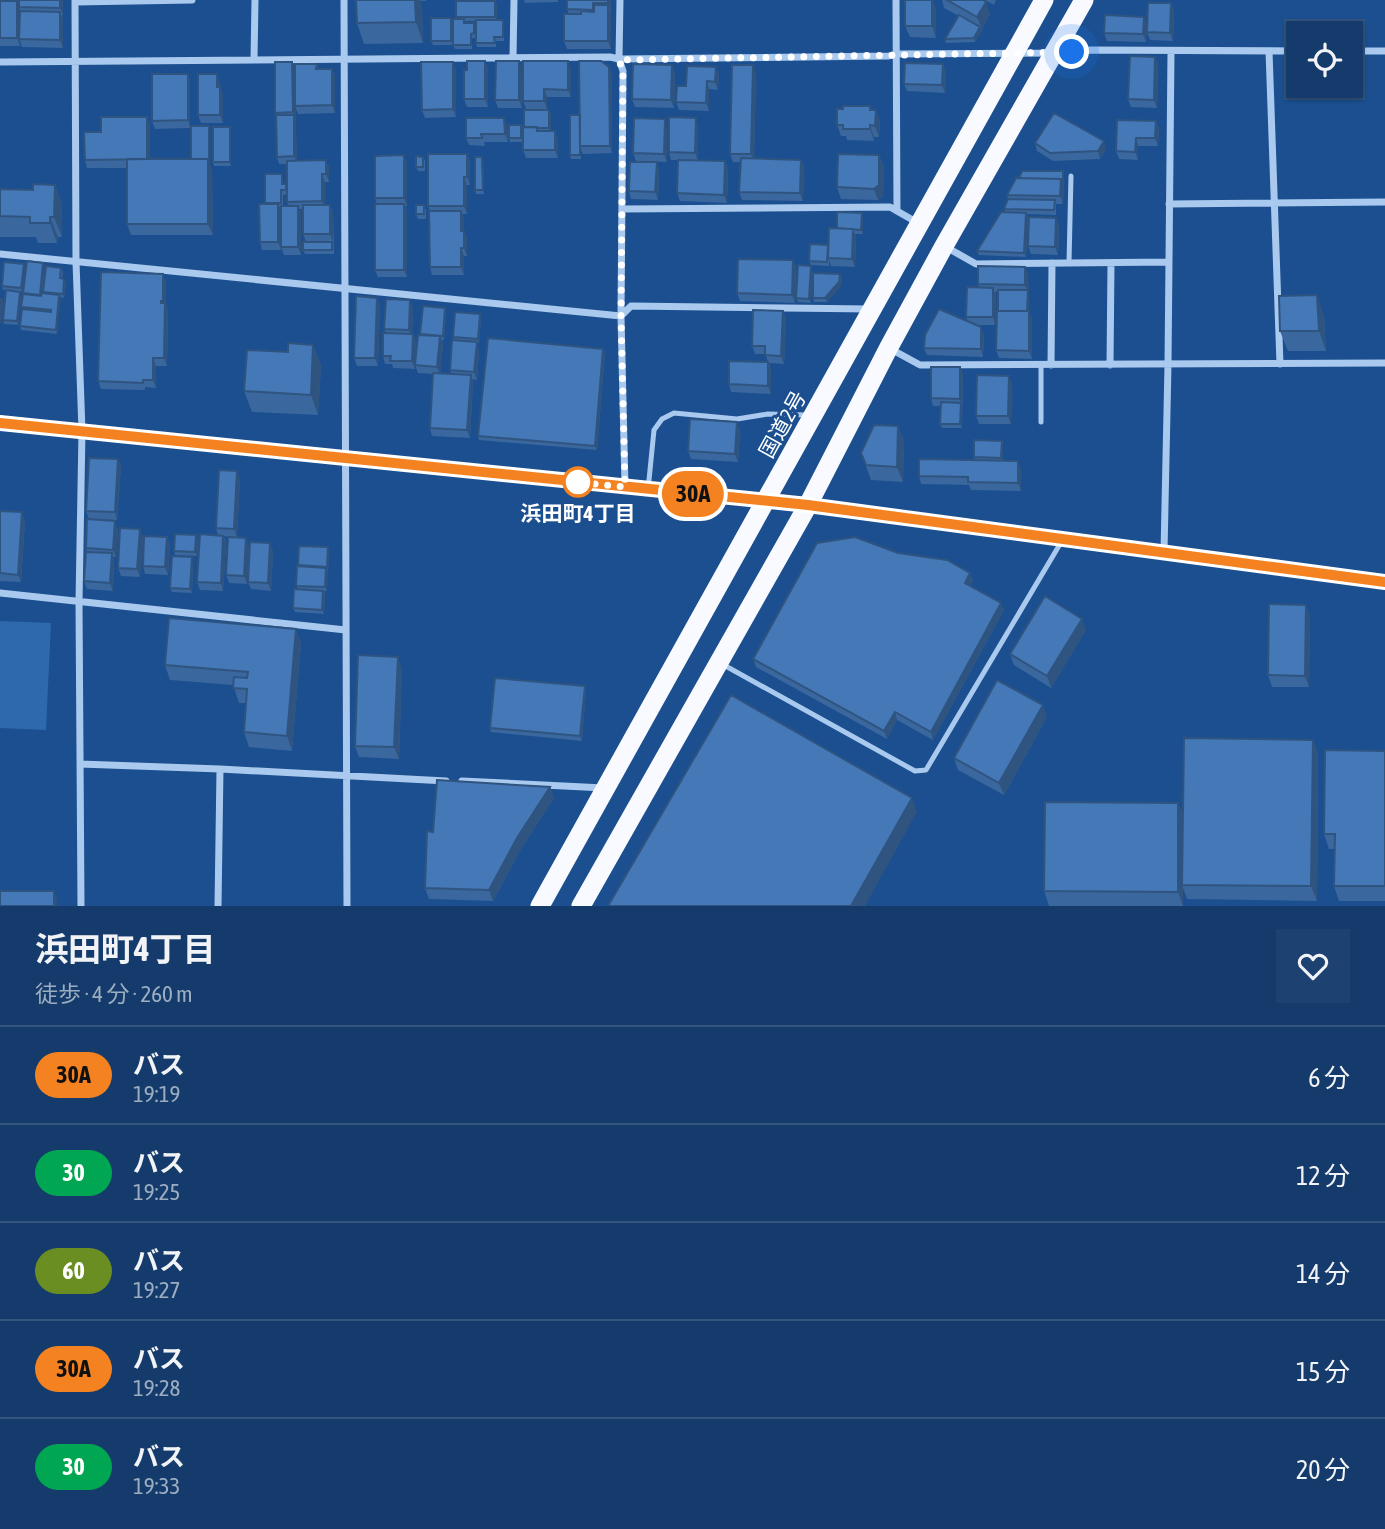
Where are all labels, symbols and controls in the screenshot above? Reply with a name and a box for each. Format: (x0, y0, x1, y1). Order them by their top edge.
map controls (1286, 21, 1363, 98)
button: locate (1286, 21, 1363, 98)
your location (1054, 34, 1089, 69)
street label: 国道2号 (754, 386, 810, 462)
marker: 浜田町4丁目 (563, 467, 593, 497)
line badge: 30A (653, 471, 733, 517)
text: 30A (676, 480, 710, 507)
place label: 浜田町4丁目 (521, 501, 635, 525)
button: heart (1276, 929, 1350, 1003)
text: 浜田町4丁目 (35, 930, 216, 968)
text: 徒歩 · 4 分 · 260 m (35, 981, 193, 1007)
text: バス (133, 1050, 185, 1080)
text: 30A (56, 1061, 91, 1088)
text: 6 分 (1308, 1063, 1350, 1093)
text: 19:19 (133, 1081, 180, 1107)
text: バス (133, 1148, 185, 1178)
text: 30 (62, 1159, 85, 1186)
text: 12 分 (1296, 1161, 1350, 1191)
text: 19:25 (133, 1179, 180, 1205)
text: バス (133, 1246, 185, 1276)
text: 60 (62, 1257, 85, 1284)
text: 14 分 (1296, 1259, 1350, 1289)
text: 19:27 (133, 1277, 180, 1303)
text: バス (133, 1344, 185, 1374)
text: 30A (56, 1355, 91, 1382)
text: 15 分 (1296, 1357, 1350, 1387)
text: 19:28 (133, 1375, 180, 1401)
text: バス (133, 1442, 185, 1472)
text: 30 (62, 1453, 85, 1480)
text: 20 分 (1296, 1455, 1350, 1485)
text: 19:33 (133, 1473, 180, 1499)

